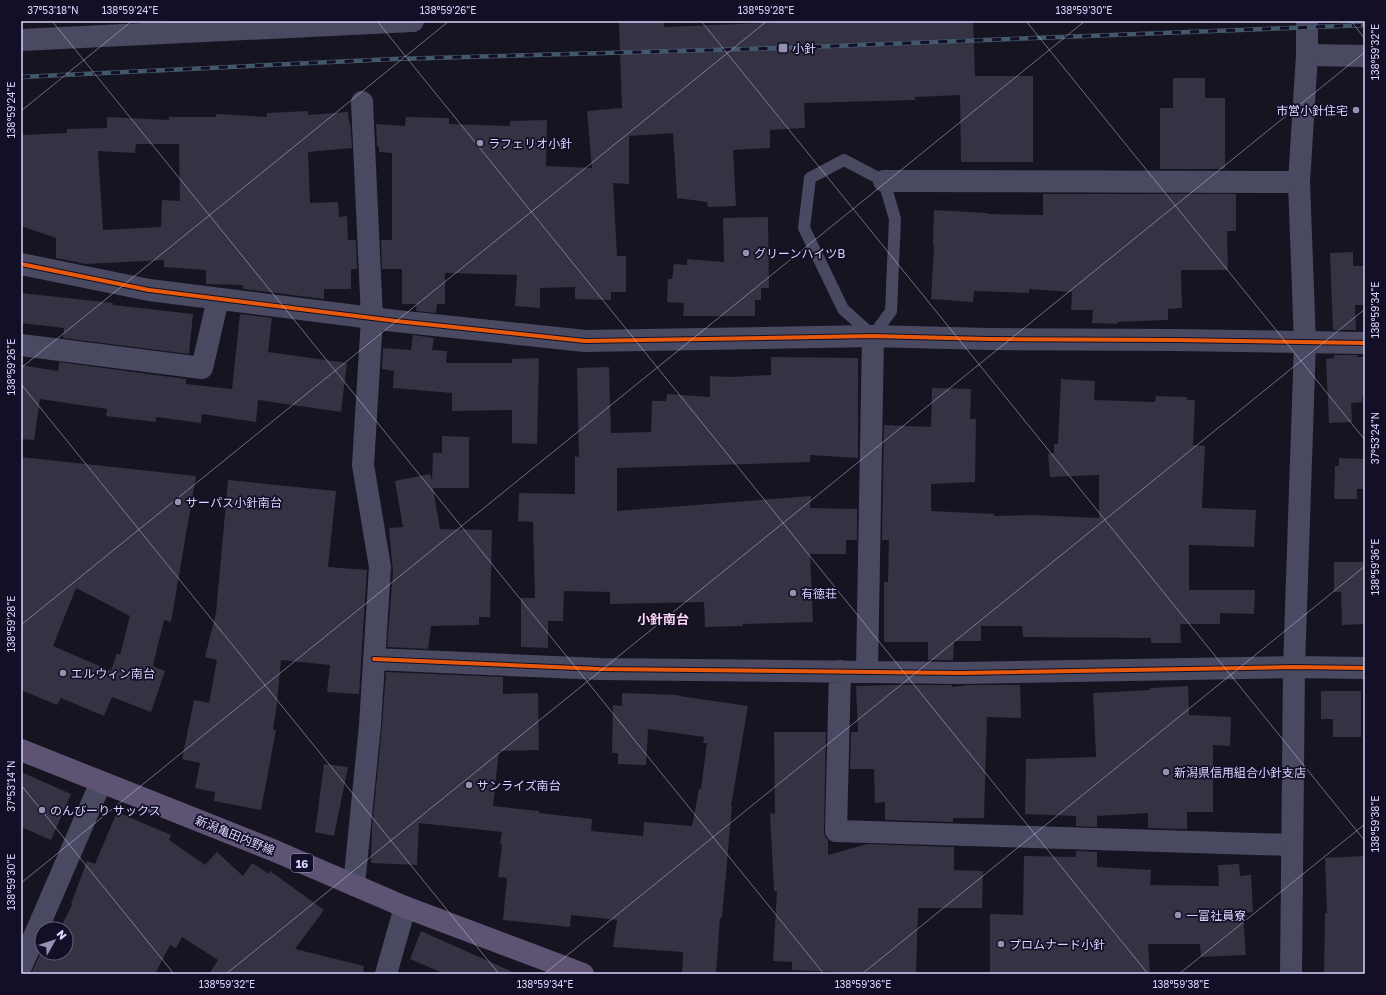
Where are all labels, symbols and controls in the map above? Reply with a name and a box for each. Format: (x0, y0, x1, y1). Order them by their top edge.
text: 37°53'18"N (27, 4, 79, 16)
text: 138°59'24"E (102, 4, 158, 16)
text: 138°59'26"E (420, 4, 476, 16)
text: 138°59'28"E (738, 4, 794, 16)
text: 138°59'30"E (1056, 4, 1112, 16)
text: 138°59'32"E (1369, 24, 1381, 80)
place label: 小針 (792, 41, 816, 56)
marker: 小針 (777, 42, 789, 54)
text: 138°59'24"E (5, 82, 17, 138)
place label: 市営小針住宅 (1276, 103, 1348, 118)
marker: 市営小針住宅 (1351, 105, 1361, 115)
place label: ラフェリオ小針 (488, 136, 572, 151)
marker: ラフェリオ小針 (475, 138, 485, 148)
place label: グリーンハイツB (754, 246, 845, 261)
marker: グリーンハイツB (741, 248, 751, 258)
text: 138°59'34"E (1369, 282, 1381, 338)
text: 138°59'26"E (5, 339, 17, 395)
text: 37°53'24"N (1369, 412, 1381, 464)
place label: サーパス小針南台 (186, 495, 282, 510)
marker: サーパス小針南台 (173, 497, 183, 507)
text: 138°59'36"E (1369, 539, 1381, 595)
place label: 有徳荘 (801, 586, 837, 601)
marker: 有徳荘 (788, 588, 798, 598)
text: 138°59'28"E (5, 596, 17, 652)
district label: 小針南台 (637, 611, 689, 627)
place label: エルウィン南台 (71, 666, 155, 681)
marker: エルウィン南台 (58, 668, 68, 678)
text: 37°53'14"N (5, 760, 17, 812)
place label: 新潟県信用組合小針支店 (1174, 765, 1306, 780)
marker: 新潟県信用組合小針支店 (1161, 767, 1171, 777)
place label: サンライズ南台 (477, 778, 561, 793)
marker: サンライズ南台 (464, 780, 474, 790)
text: 138°59'38"E (1369, 796, 1381, 852)
place label: のんびーり サックス (50, 803, 161, 818)
marker: のんびーり サックス (37, 805, 47, 815)
street label: 新潟亀田内野線 (193, 812, 277, 858)
text: 138°59'30"E (5, 854, 17, 910)
road number: 16 (291, 854, 313, 872)
place label: 一富社員寮 (1186, 908, 1246, 923)
marker: 一富社員寮 (1173, 910, 1183, 920)
north arrow (34, 921, 74, 961)
text: N (54, 927, 70, 942)
place label: プロムナード小針 (1009, 937, 1105, 952)
marker: プロムナード小針 (996, 939, 1006, 949)
text: 138°59'32"E (199, 978, 255, 990)
text: 138°59'34"E (517, 978, 573, 990)
text: 138°59'36"E (835, 978, 891, 990)
text: 138°59'38"E (1153, 978, 1209, 990)

